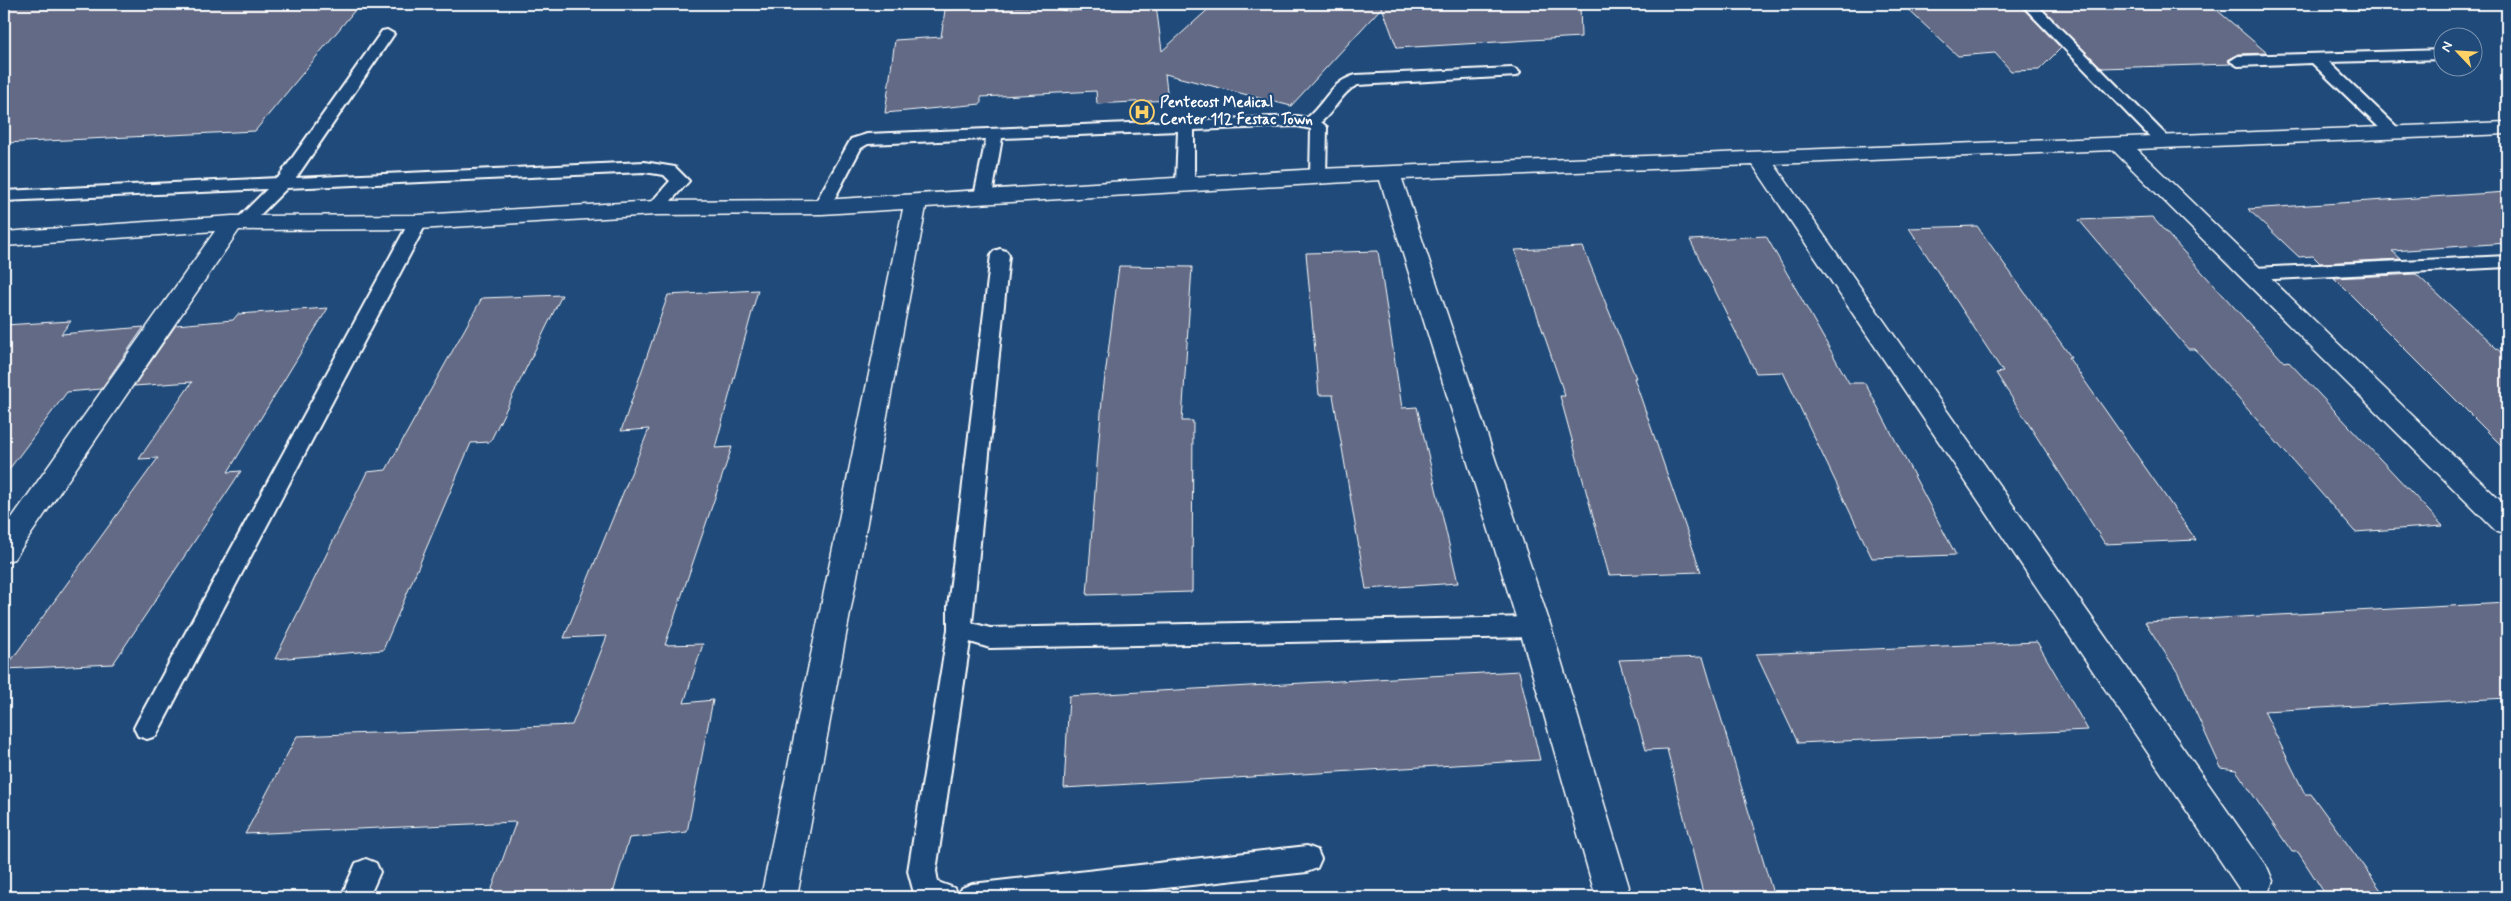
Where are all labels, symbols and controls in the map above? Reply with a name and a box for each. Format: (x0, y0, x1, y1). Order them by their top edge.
north arrow (2434, 28, 2484, 78)
text: N (2437, 39, 2457, 55)
place label: Pentecost Medical Center 112 Festac Town (1160, 93, 1313, 130)
hospital icon: Pentecost Medical Center 112 Festac Town (1129, 99, 1155, 125)

